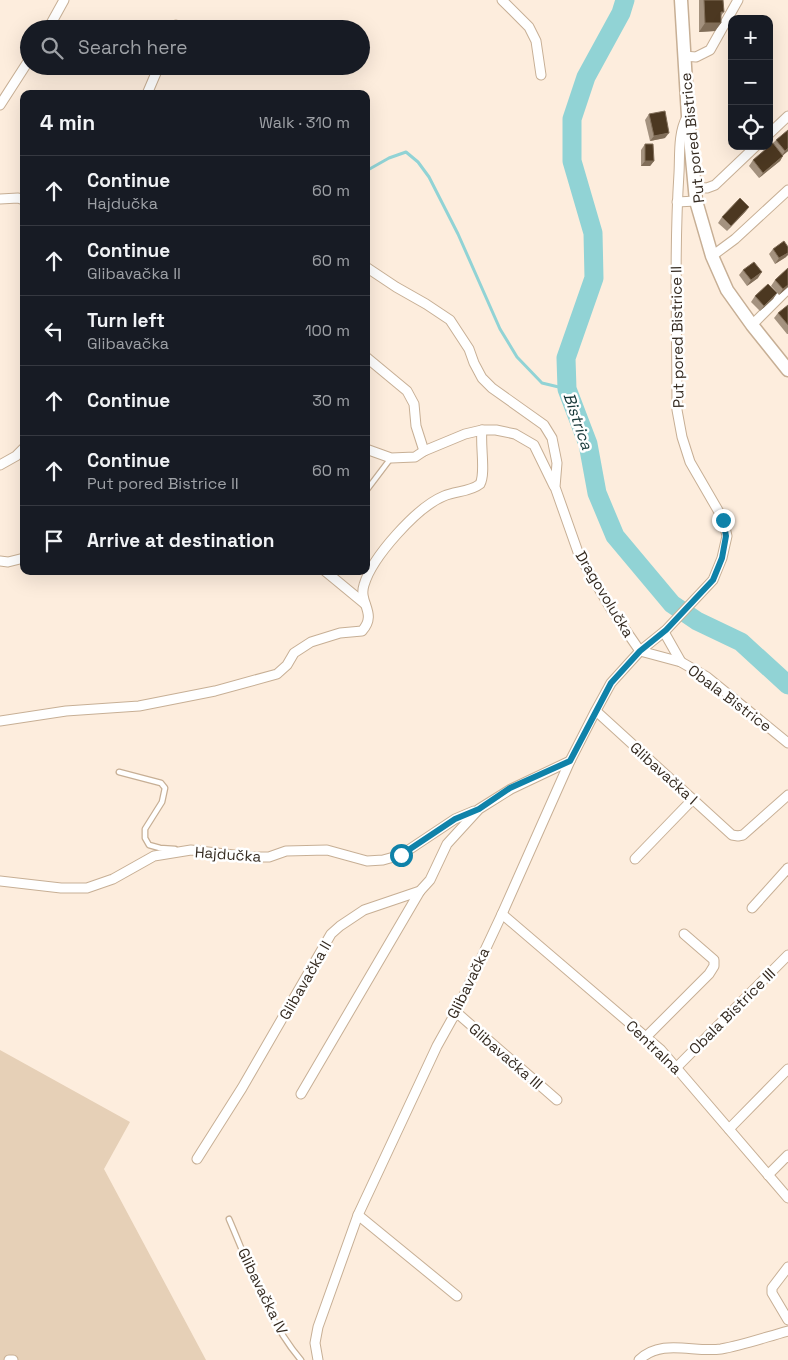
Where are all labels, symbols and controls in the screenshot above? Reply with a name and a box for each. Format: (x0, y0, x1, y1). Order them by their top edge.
map controls (728, 15, 773, 150)
button: + (728, 15, 773, 60)
search box (20, 20, 370, 75)
icon: search (38, 34, 66, 62)
text: Search here (78, 35, 188, 60)
button: − (728, 60, 773, 105)
street label: Put pored Bistrice (676, 72, 708, 204)
button: locate (728, 105, 773, 150)
text: 4 min (40, 109, 95, 136)
text: Walk · 310 m (259, 112, 350, 133)
text: Continue (87, 168, 170, 193)
icon: ahead (40, 177, 68, 205)
text: 60 m (312, 180, 350, 201)
text: Hajdučka (87, 193, 158, 214)
text: Continue (87, 238, 170, 263)
icon: ahead (40, 247, 68, 275)
text: 60 m (312, 250, 350, 271)
text: Glibavačka II (87, 263, 181, 284)
street label: Put pored Bistrice II (666, 266, 688, 408)
text: Turn left (87, 308, 165, 333)
icon: left (40, 317, 68, 345)
text: 100 m (305, 320, 350, 341)
text: Glibavačka (87, 333, 169, 354)
icon: ahead (40, 387, 68, 415)
text: Continue (87, 388, 170, 413)
text: 30 m (312, 390, 350, 411)
water label: Bistrica (558, 390, 598, 453)
text: Continue (87, 448, 170, 473)
icon: ahead (40, 457, 68, 485)
text: 60 m (312, 460, 350, 481)
text: Put pored Bistrice II (87, 473, 239, 494)
route end (712, 509, 735, 532)
icon: arrive (40, 527, 68, 555)
text: Arrive at destination (87, 528, 275, 553)
street label: Dragovolučka (572, 547, 639, 641)
street label: Obala Bistrice (684, 660, 776, 736)
street label: Glibavačka I (626, 738, 702, 808)
street label: Hajdučka (194, 842, 262, 866)
route start (390, 844, 413, 867)
street label: Glibavačka II (275, 937, 335, 1023)
street label: Glibavačka (443, 944, 494, 1022)
street label: Obala Bistrice III (685, 964, 779, 1058)
street label: Centralna (622, 1016, 686, 1078)
street label: Glibavačka III (465, 1019, 547, 1093)
street label: Glibavačka IV (234, 1245, 292, 1337)

